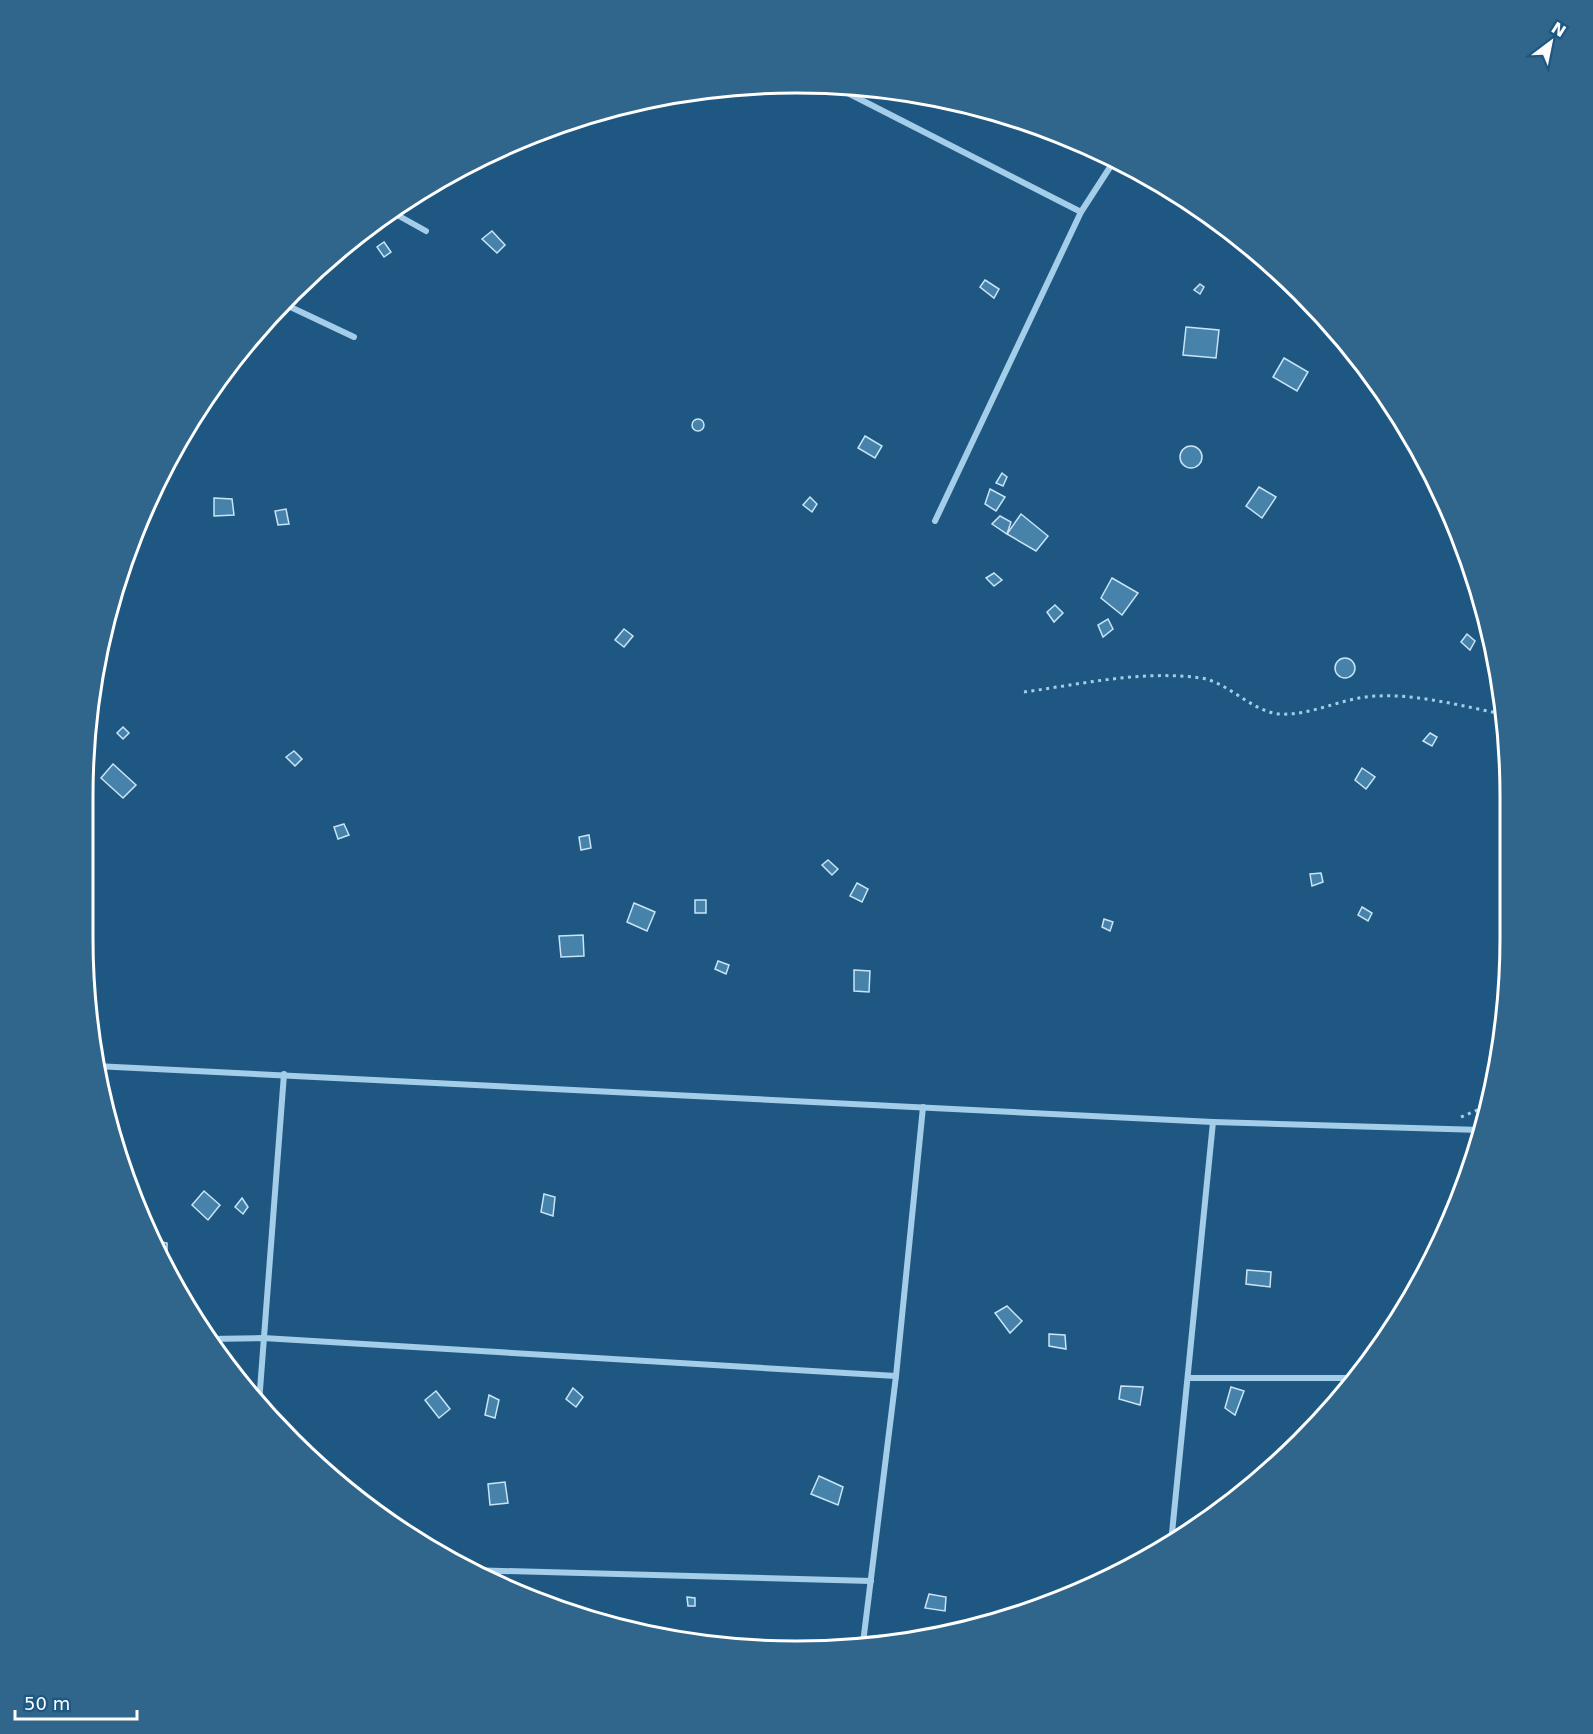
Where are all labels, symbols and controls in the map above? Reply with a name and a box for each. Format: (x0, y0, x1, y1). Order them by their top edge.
north arrow (1521, 12, 1581, 72)
text: N (1548, 18, 1569, 41)
scale bar (15, 1683, 136, 1721)
text: 50 m (24, 1693, 70, 1714)

